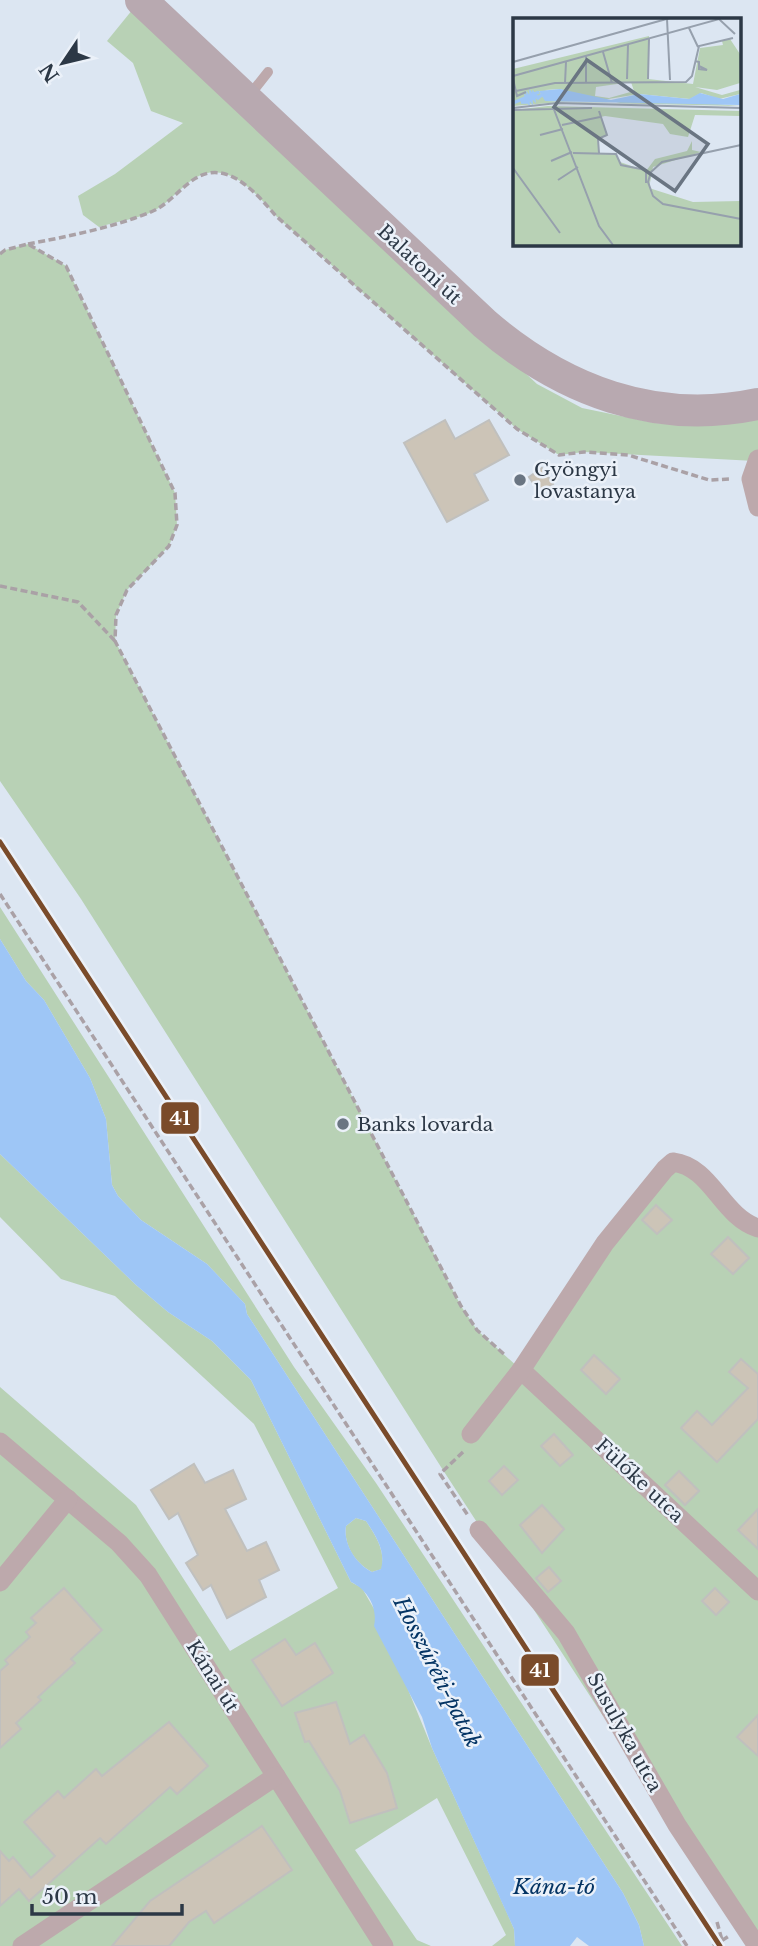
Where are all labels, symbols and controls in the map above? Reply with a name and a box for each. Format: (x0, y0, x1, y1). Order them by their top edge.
inset map (513, 18, 740, 245)
north arrow (28, 28, 98, 98)
text: N (35, 58, 64, 86)
street label: Balatoni út (373, 220, 467, 310)
place label: Gyöngyi lovastanya (534, 458, 636, 503)
marker: Gyöngyi lovastanya (512, 472, 528, 488)
line badge: 41 (160, 1101, 200, 1135)
text: 41 (170, 1107, 190, 1130)
place label: Banks lovarda (357, 1113, 494, 1136)
marker: Banks lovarda (335, 1116, 351, 1132)
street label: Fülőke utca (591, 1434, 689, 1527)
water label: Hosszúréti-patak (387, 1591, 486, 1752)
street label: Kánai út (181, 1636, 244, 1717)
line badge: 41 (520, 1653, 560, 1687)
text: 41 (530, 1659, 550, 1682)
street label: Susulyka utca (582, 1669, 667, 1796)
scale bar (32, 1872, 182, 1916)
water label: Kána-tó (512, 1874, 595, 1900)
text: 50 m (42, 1884, 98, 1910)

